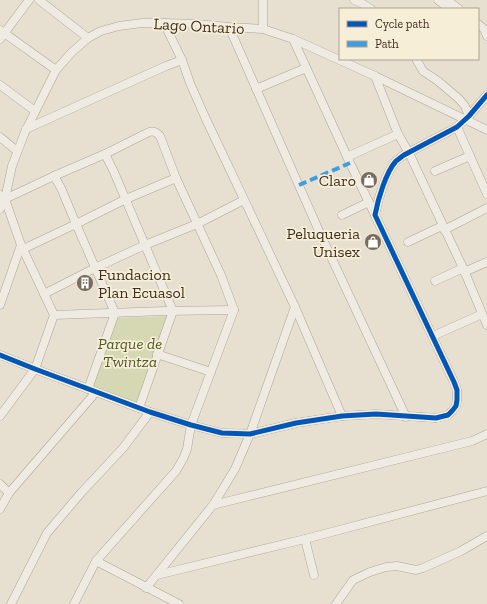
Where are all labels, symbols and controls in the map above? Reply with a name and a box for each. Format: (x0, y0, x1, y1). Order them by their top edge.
legend (339, 8, 479, 60)
street label: Lago Ontario (153, 14, 245, 38)
text: Cycle path (375, 17, 430, 31)
text: Path (375, 37, 399, 51)
shop icon: Claro (359, 170, 379, 190)
place label: Claro (319, 171, 356, 190)
place label: Peluqueria Unisex (286, 224, 360, 261)
shop icon: Peluqueria Unisex (363, 232, 383, 252)
place label: Fundacion Plan Ecuasol (98, 265, 185, 302)
building icon: Fundacion Plan Ecuasol (75, 273, 95, 293)
park label: Parque de Twintza (98, 334, 162, 371)

